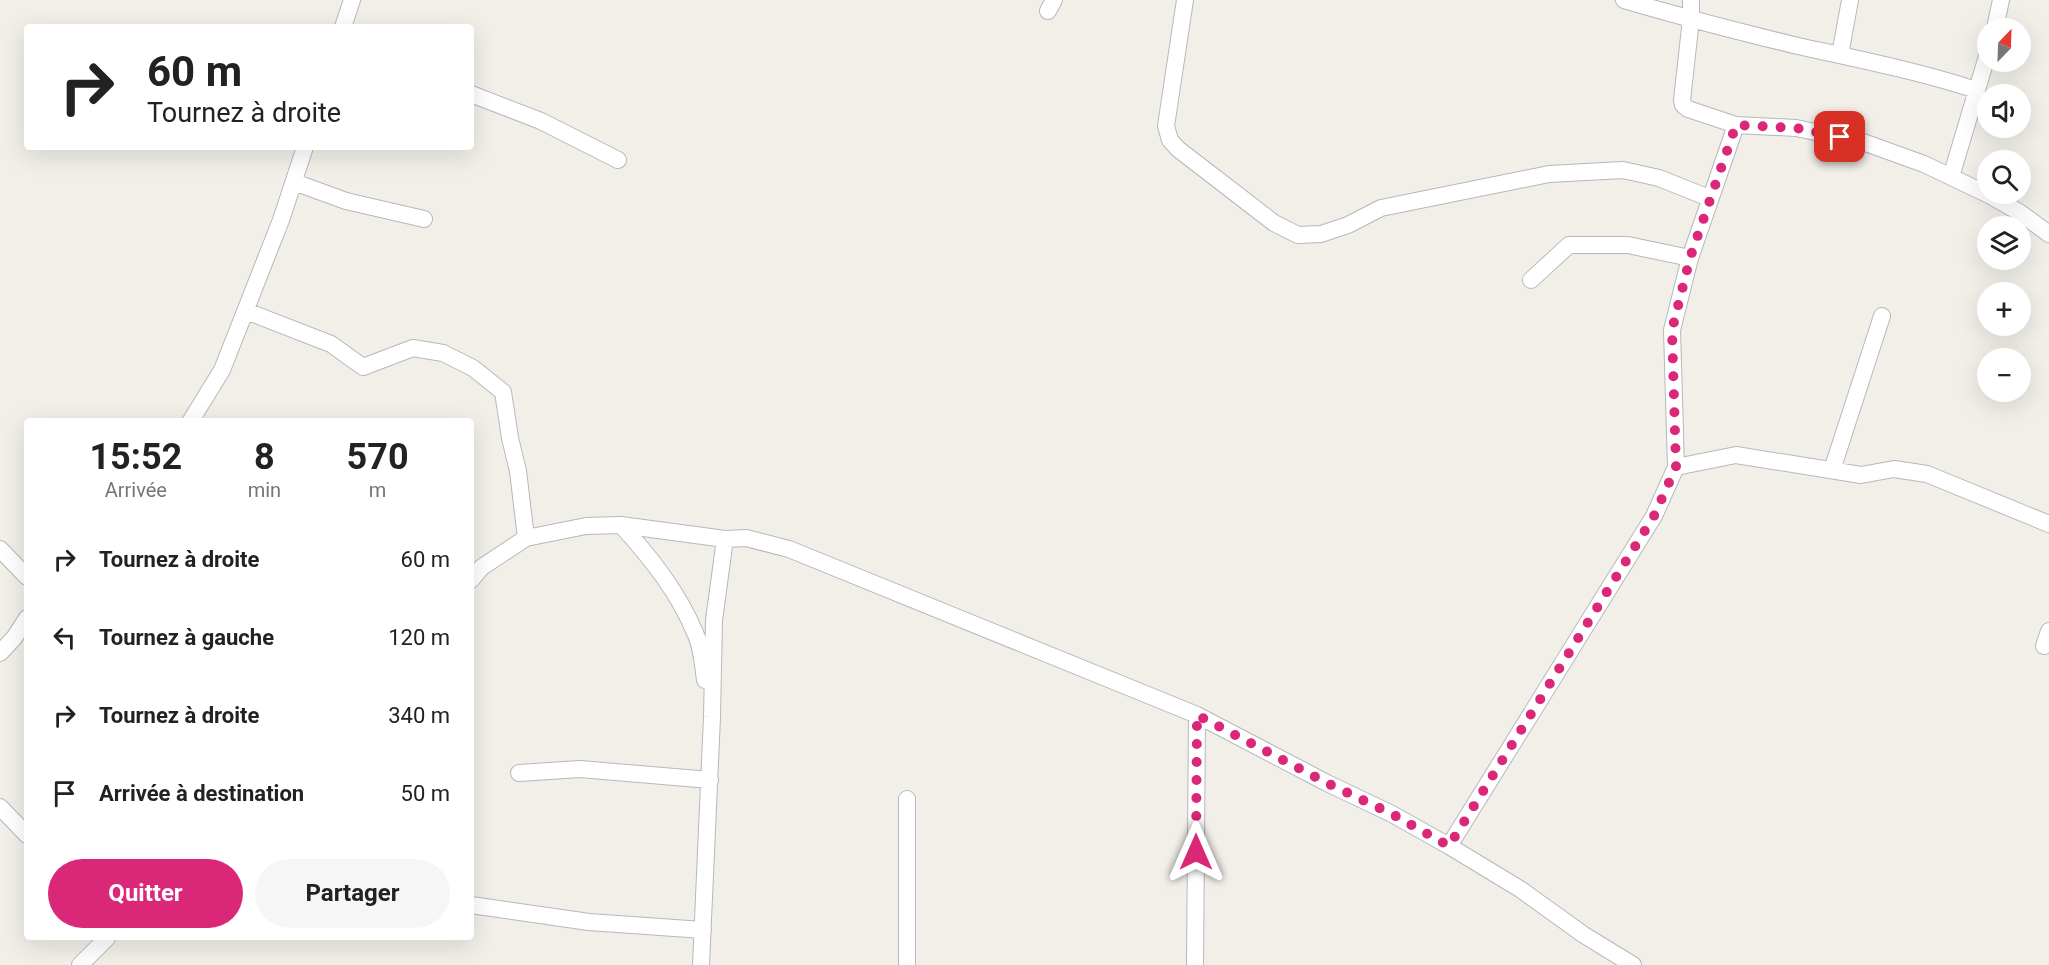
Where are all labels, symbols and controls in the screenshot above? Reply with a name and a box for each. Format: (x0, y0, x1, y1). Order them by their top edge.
north arrow (1977, 18, 2031, 72)
map controls (1977, 18, 2031, 402)
text: 60 m (147, 47, 242, 96)
icon: right (48, 48, 126, 126)
button: sound (1977, 84, 2031, 138)
text: Tournez à droite (147, 97, 341, 129)
pin (1814, 111, 1865, 162)
icon: arrive (1823, 120, 1856, 153)
button: search (1977, 150, 2031, 204)
button: layers (1977, 216, 2031, 270)
button: + (1977, 282, 2031, 336)
button: − (1977, 348, 2031, 402)
text: 15:52 (89, 436, 182, 478)
text: 8 (254, 436, 275, 478)
text: 570 (347, 436, 409, 478)
text: Arrivée (105, 478, 167, 502)
text: min (248, 478, 281, 502)
text: m (369, 478, 386, 502)
icon: right (48, 543, 81, 576)
text: Tournez à droite (99, 547, 259, 572)
text: 60 m (401, 547, 450, 572)
icon: left (48, 621, 81, 654)
text: Tournez à gauche (99, 625, 274, 650)
text: 120 m (388, 625, 450, 650)
icon: right (48, 699, 81, 732)
text: Tournez à droite (99, 703, 259, 728)
text: 340 m (388, 703, 450, 728)
icon: arrive (48, 777, 81, 810)
text: Arrivée à destination (99, 781, 304, 806)
text: 50 m (401, 781, 450, 806)
position arrow (1164, 820, 1228, 884)
button: Quitter (48, 859, 243, 928)
button: Partager (255, 859, 450, 928)

